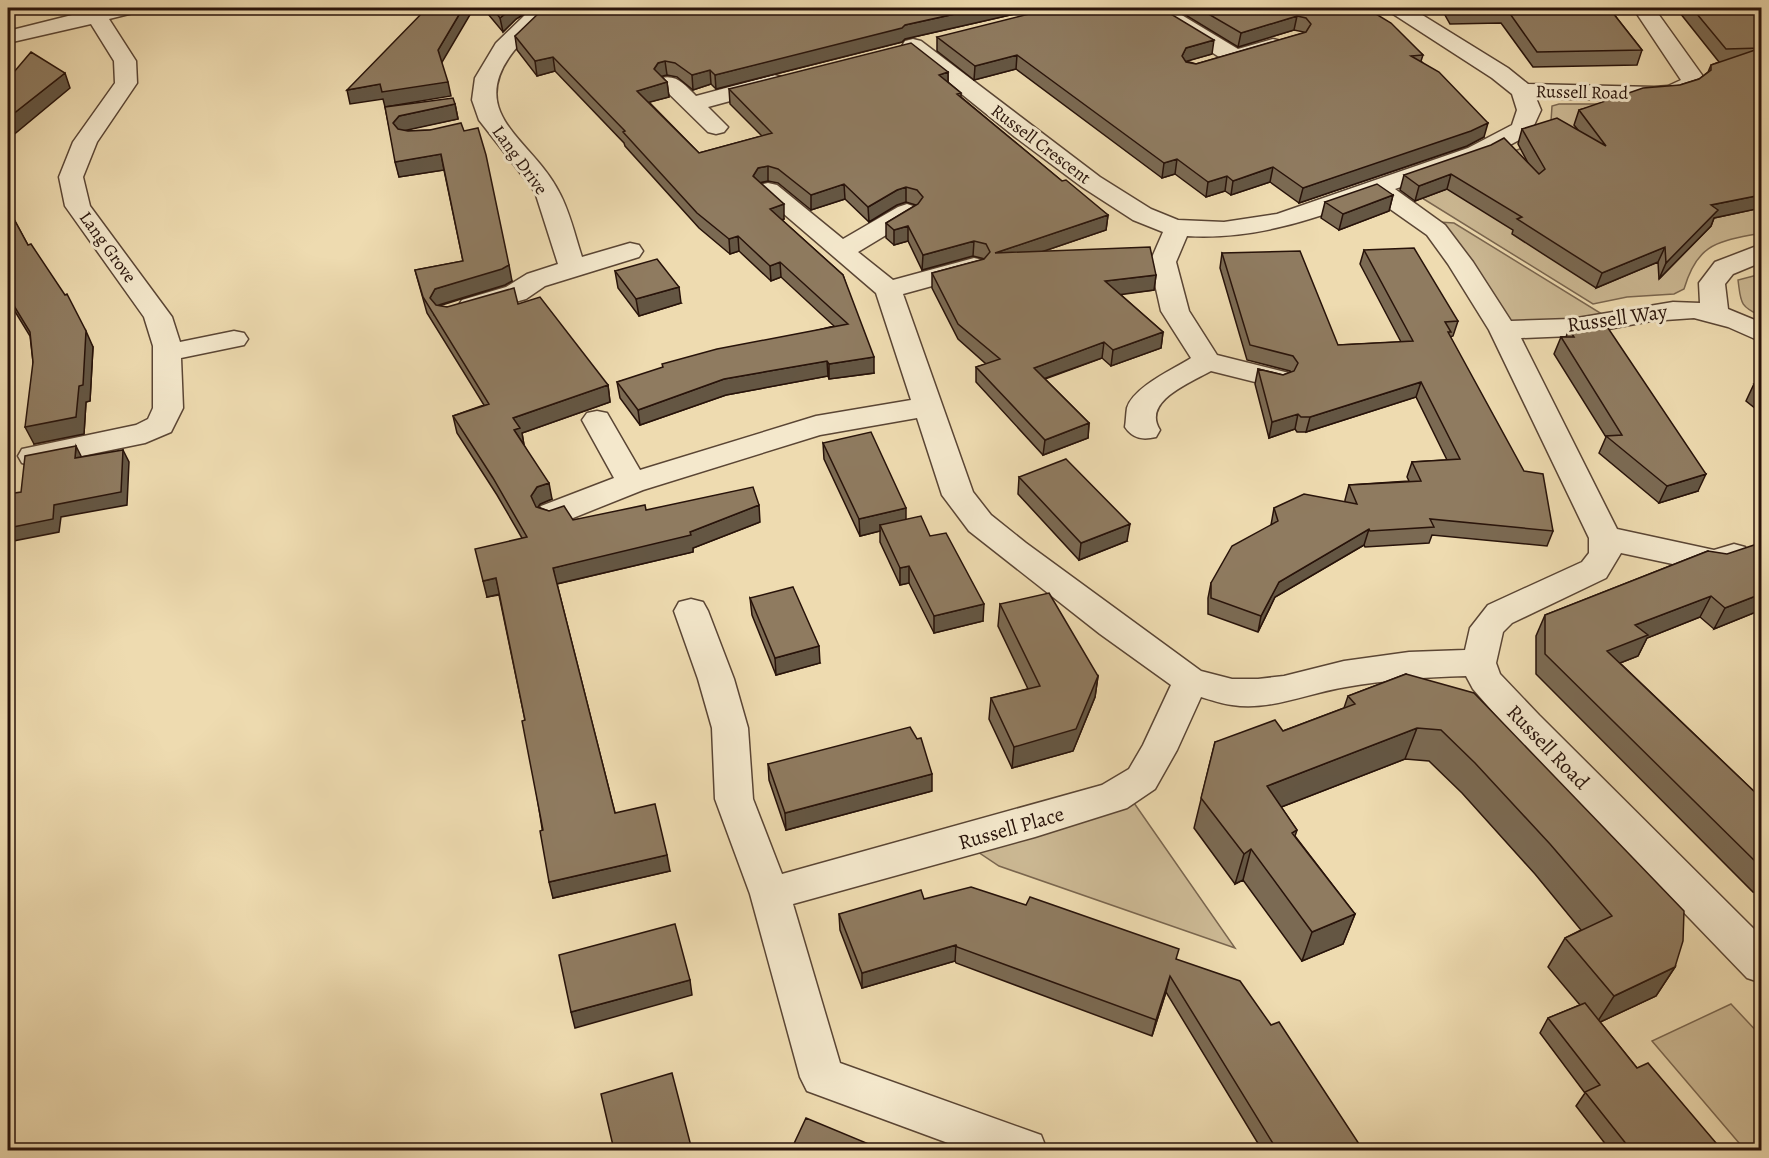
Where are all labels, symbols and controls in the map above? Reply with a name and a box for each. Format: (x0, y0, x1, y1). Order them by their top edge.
street label: Russell Road (1536, 79, 1629, 105)
street label: Russell Crescent (986, 99, 1096, 189)
street label: Lang Drive (487, 120, 553, 200)
street label: Lang Grove (74, 206, 142, 288)
street label: Russell Way (1565, 297, 1670, 339)
street label: Russell Road (1500, 698, 1596, 796)
street label: Russell Place (955, 800, 1067, 856)

